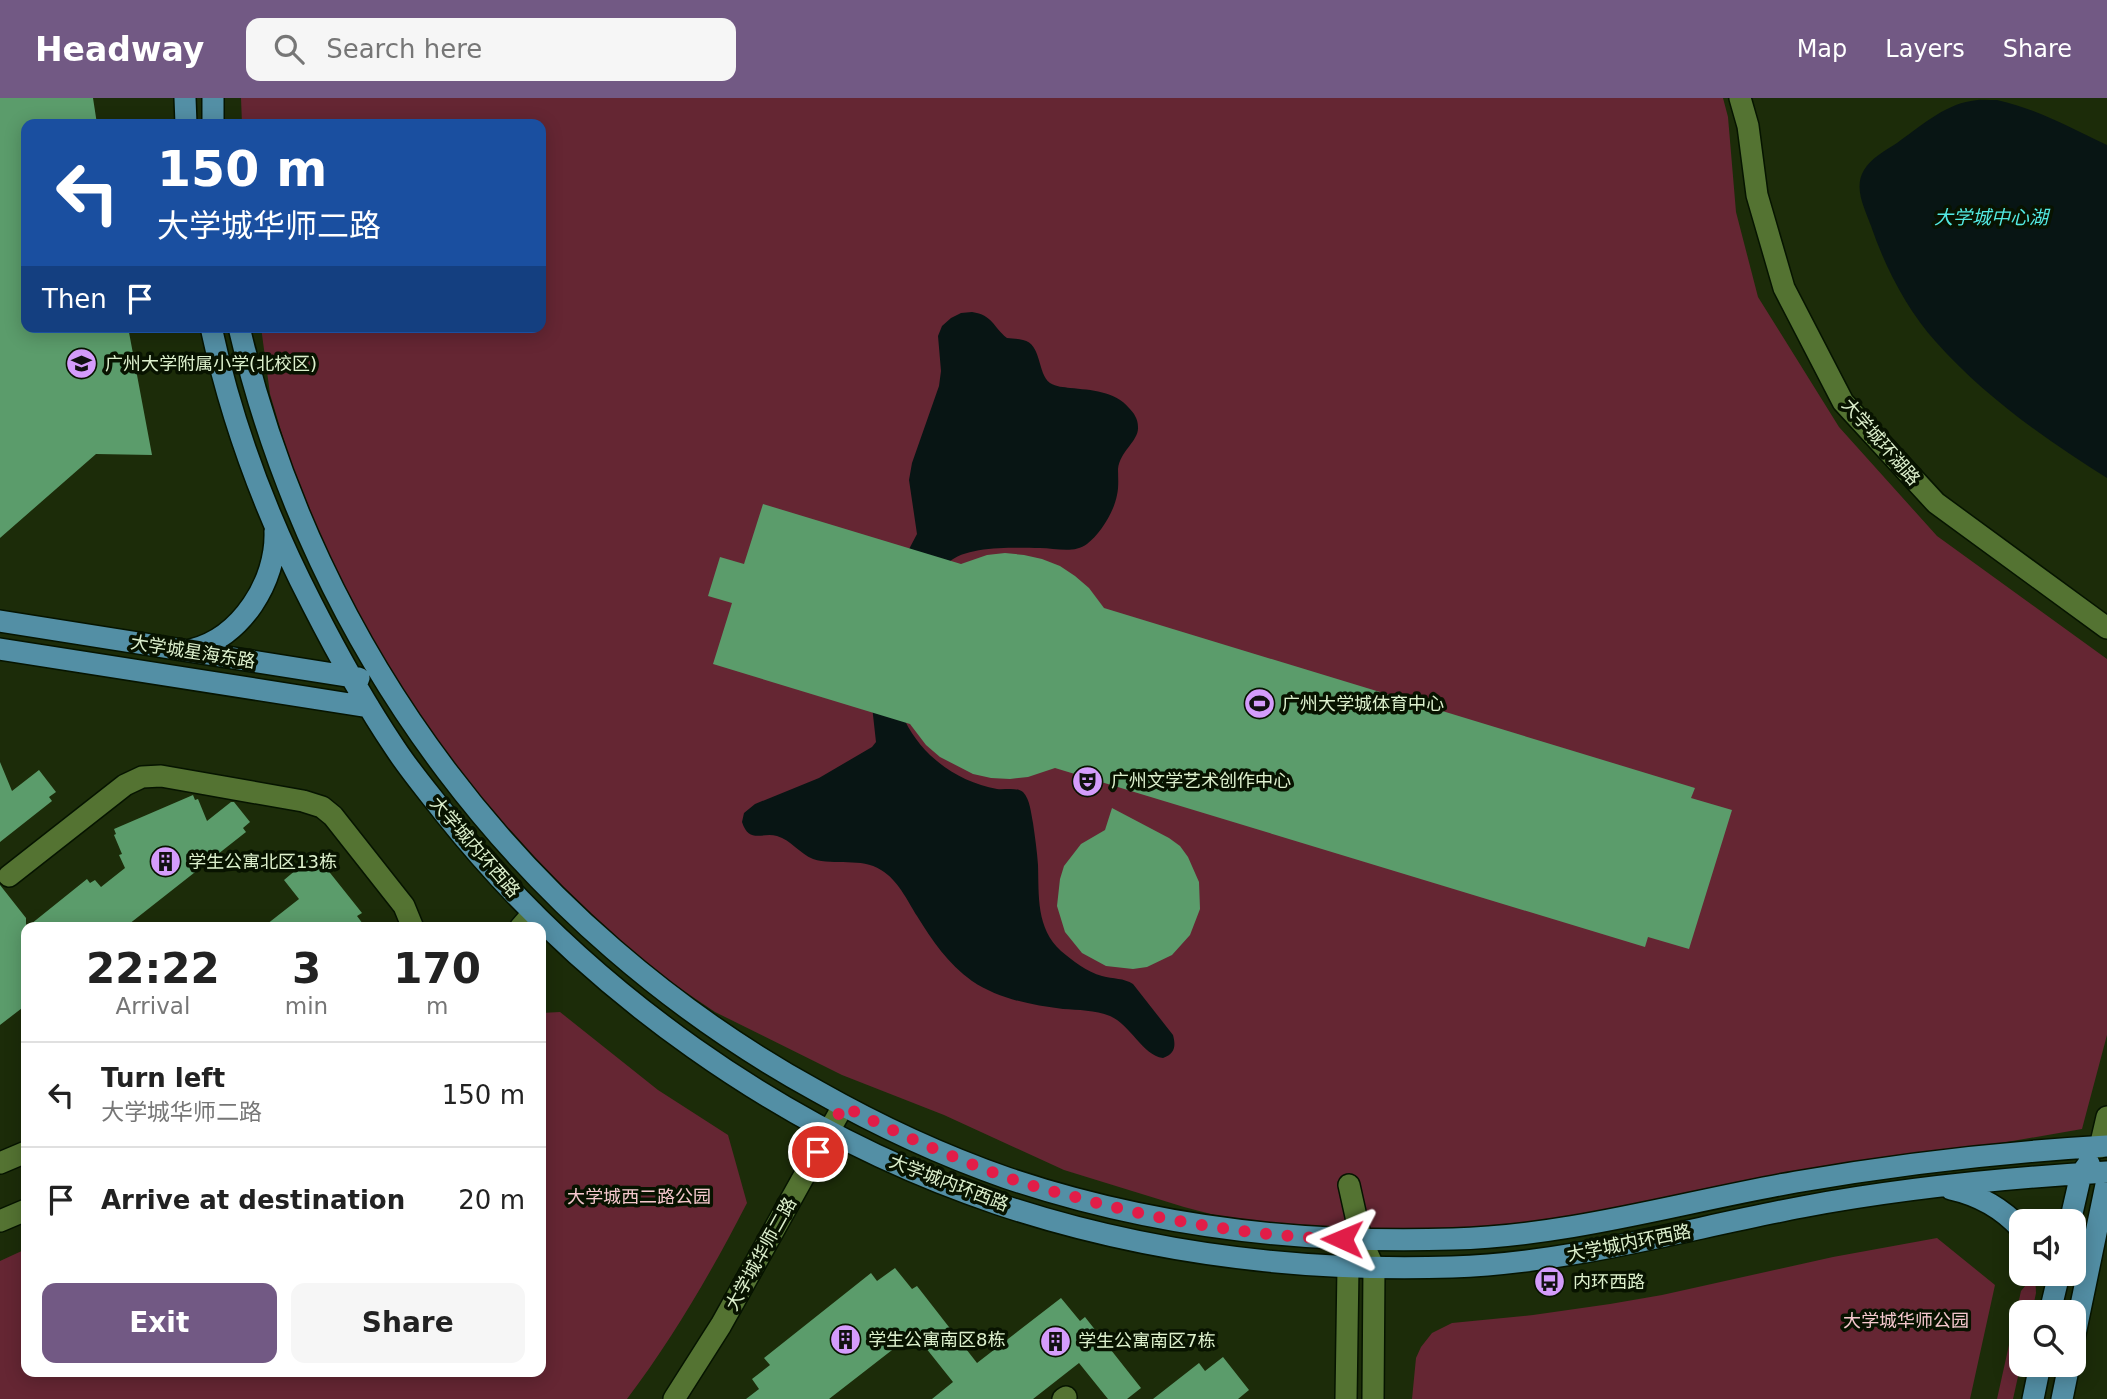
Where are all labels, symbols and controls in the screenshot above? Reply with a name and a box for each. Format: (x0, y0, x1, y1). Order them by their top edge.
search box (246, 18, 736, 81)
text: Headway (35, 30, 204, 69)
icon: search (270, 30, 308, 68)
text: Search here (326, 34, 482, 64)
text: Map (1797, 35, 1847, 63)
text: Layers (1885, 35, 1965, 63)
text: Share (2003, 35, 2072, 63)
text: 150 m (157, 141, 327, 198)
icon: left (42, 147, 133, 238)
water label: 大学城中心湖 (1934, 206, 2051, 228)
text: 大学城华师二路 (157, 207, 381, 245)
icon: arrive (121, 280, 159, 318)
text: Then (42, 284, 107, 314)
school or university icon: 广州大学附属小学(北校区) (65, 347, 99, 381)
place label: 广州大学附属小学(北校区) (105, 353, 317, 374)
street label: 大学城环湖路 (1838, 394, 1925, 489)
street label: 大学城星海东路 (129, 631, 257, 672)
sports icon: 广州大学城体育中心 (1242, 687, 1276, 721)
place label: 广州大学城体育中心 (1282, 693, 1444, 714)
theatre icon: 广州文学艺术创作中心 (1071, 764, 1105, 798)
place label: 广州文学艺术创作中心 (1111, 770, 1291, 791)
street label: 大学城内环西路 (426, 792, 525, 901)
building icon: 学生公寓北区13栋 (148, 845, 182, 879)
place label: 学生公寓北区13栋 (188, 851, 337, 872)
text: 22:22 (86, 944, 220, 993)
text: 3 (292, 944, 321, 993)
text: 170 (393, 944, 481, 993)
text: Arrival (116, 993, 190, 1019)
text: min (285, 993, 328, 1019)
text: m (426, 993, 448, 1019)
text: Turn left (101, 1063, 225, 1093)
icon: left (42, 1076, 80, 1114)
text: 150 m (442, 1080, 525, 1110)
text: 大学城华师二路 (101, 1099, 262, 1125)
pin (788, 1122, 848, 1182)
icon: arrive (799, 1133, 837, 1171)
street label: 大学城内环西路 (887, 1150, 1012, 1215)
icon: arrive (42, 1181, 80, 1219)
text: Arrive at destination (101, 1185, 405, 1215)
text: 20 m (458, 1185, 525, 1215)
park label: 大学城西二路公园 (567, 1186, 711, 1207)
street label: 大学城华师二路 (721, 1194, 800, 1314)
position arrow (1305, 1202, 1379, 1276)
map controls (2009, 1209, 2086, 1377)
button: sound (2009, 1209, 2086, 1286)
street label: 大学城内环西路 (1565, 1220, 1693, 1265)
bus stop icon: 内环西路 (1533, 1265, 1567, 1299)
place label: 内环西路 (1573, 1271, 1645, 1292)
button: Exit (42, 1283, 277, 1363)
button: Share (291, 1283, 525, 1363)
button: search (2009, 1300, 2086, 1377)
park label: 大学城华师公园 (1843, 1310, 1969, 1331)
building icon: 学生公寓南区8栋 (828, 1323, 862, 1357)
building icon: 学生公寓南区7栋 (1038, 1324, 1072, 1358)
place label: 学生公寓南区8栋 (868, 1329, 1005, 1350)
place label: 学生公寓南区7栋 (1078, 1330, 1215, 1351)

